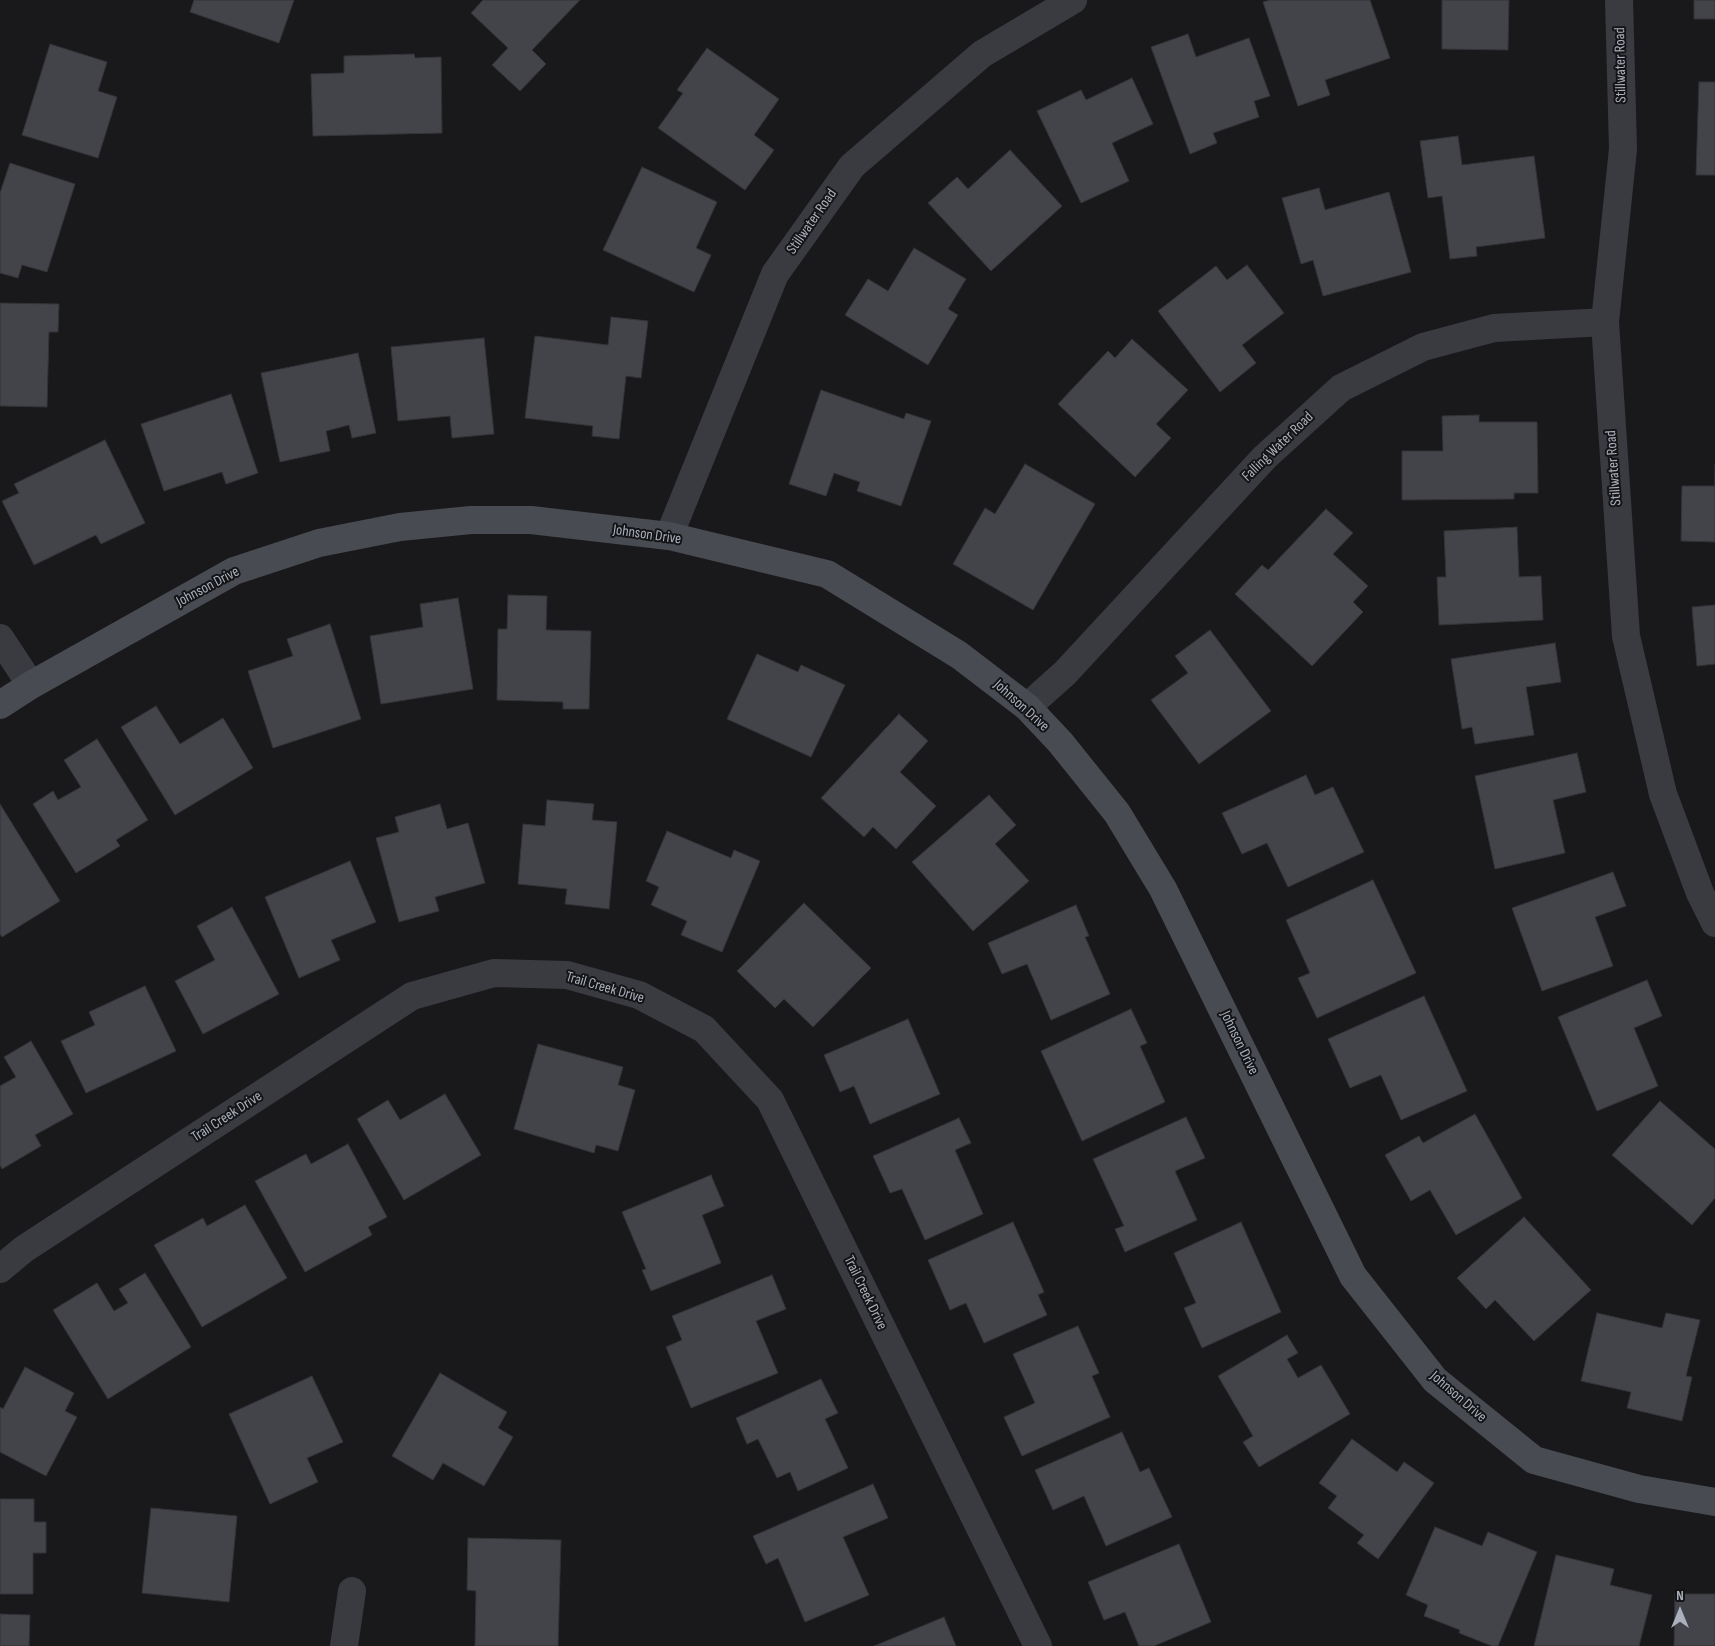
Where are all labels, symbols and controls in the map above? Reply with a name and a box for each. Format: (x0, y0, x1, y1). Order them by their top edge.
street label: Stillwater Road (1611, 27, 1631, 103)
street label: Stillwater Road (783, 186, 841, 258)
street label: Falling Water Road (1239, 409, 1317, 485)
street label: Stillwater Road (1602, 430, 1626, 506)
street label: Johnson Drive (612, 521, 682, 549)
street label: Johnson Drive (173, 563, 243, 611)
street label: Johnson Drive (989, 676, 1053, 736)
street label: Trail Creek Drive (564, 968, 646, 1008)
street label: Johnson Drive (1216, 1008, 1262, 1078)
street label: Trail Creek Drive (188, 1088, 266, 1146)
street label: Trail Creek Drive (839, 1253, 891, 1333)
street label: Johnson Drive (1426, 1368, 1490, 1426)
north arrow (1655, 1586, 1705, 1636)
text: N (1676, 1587, 1684, 1604)

